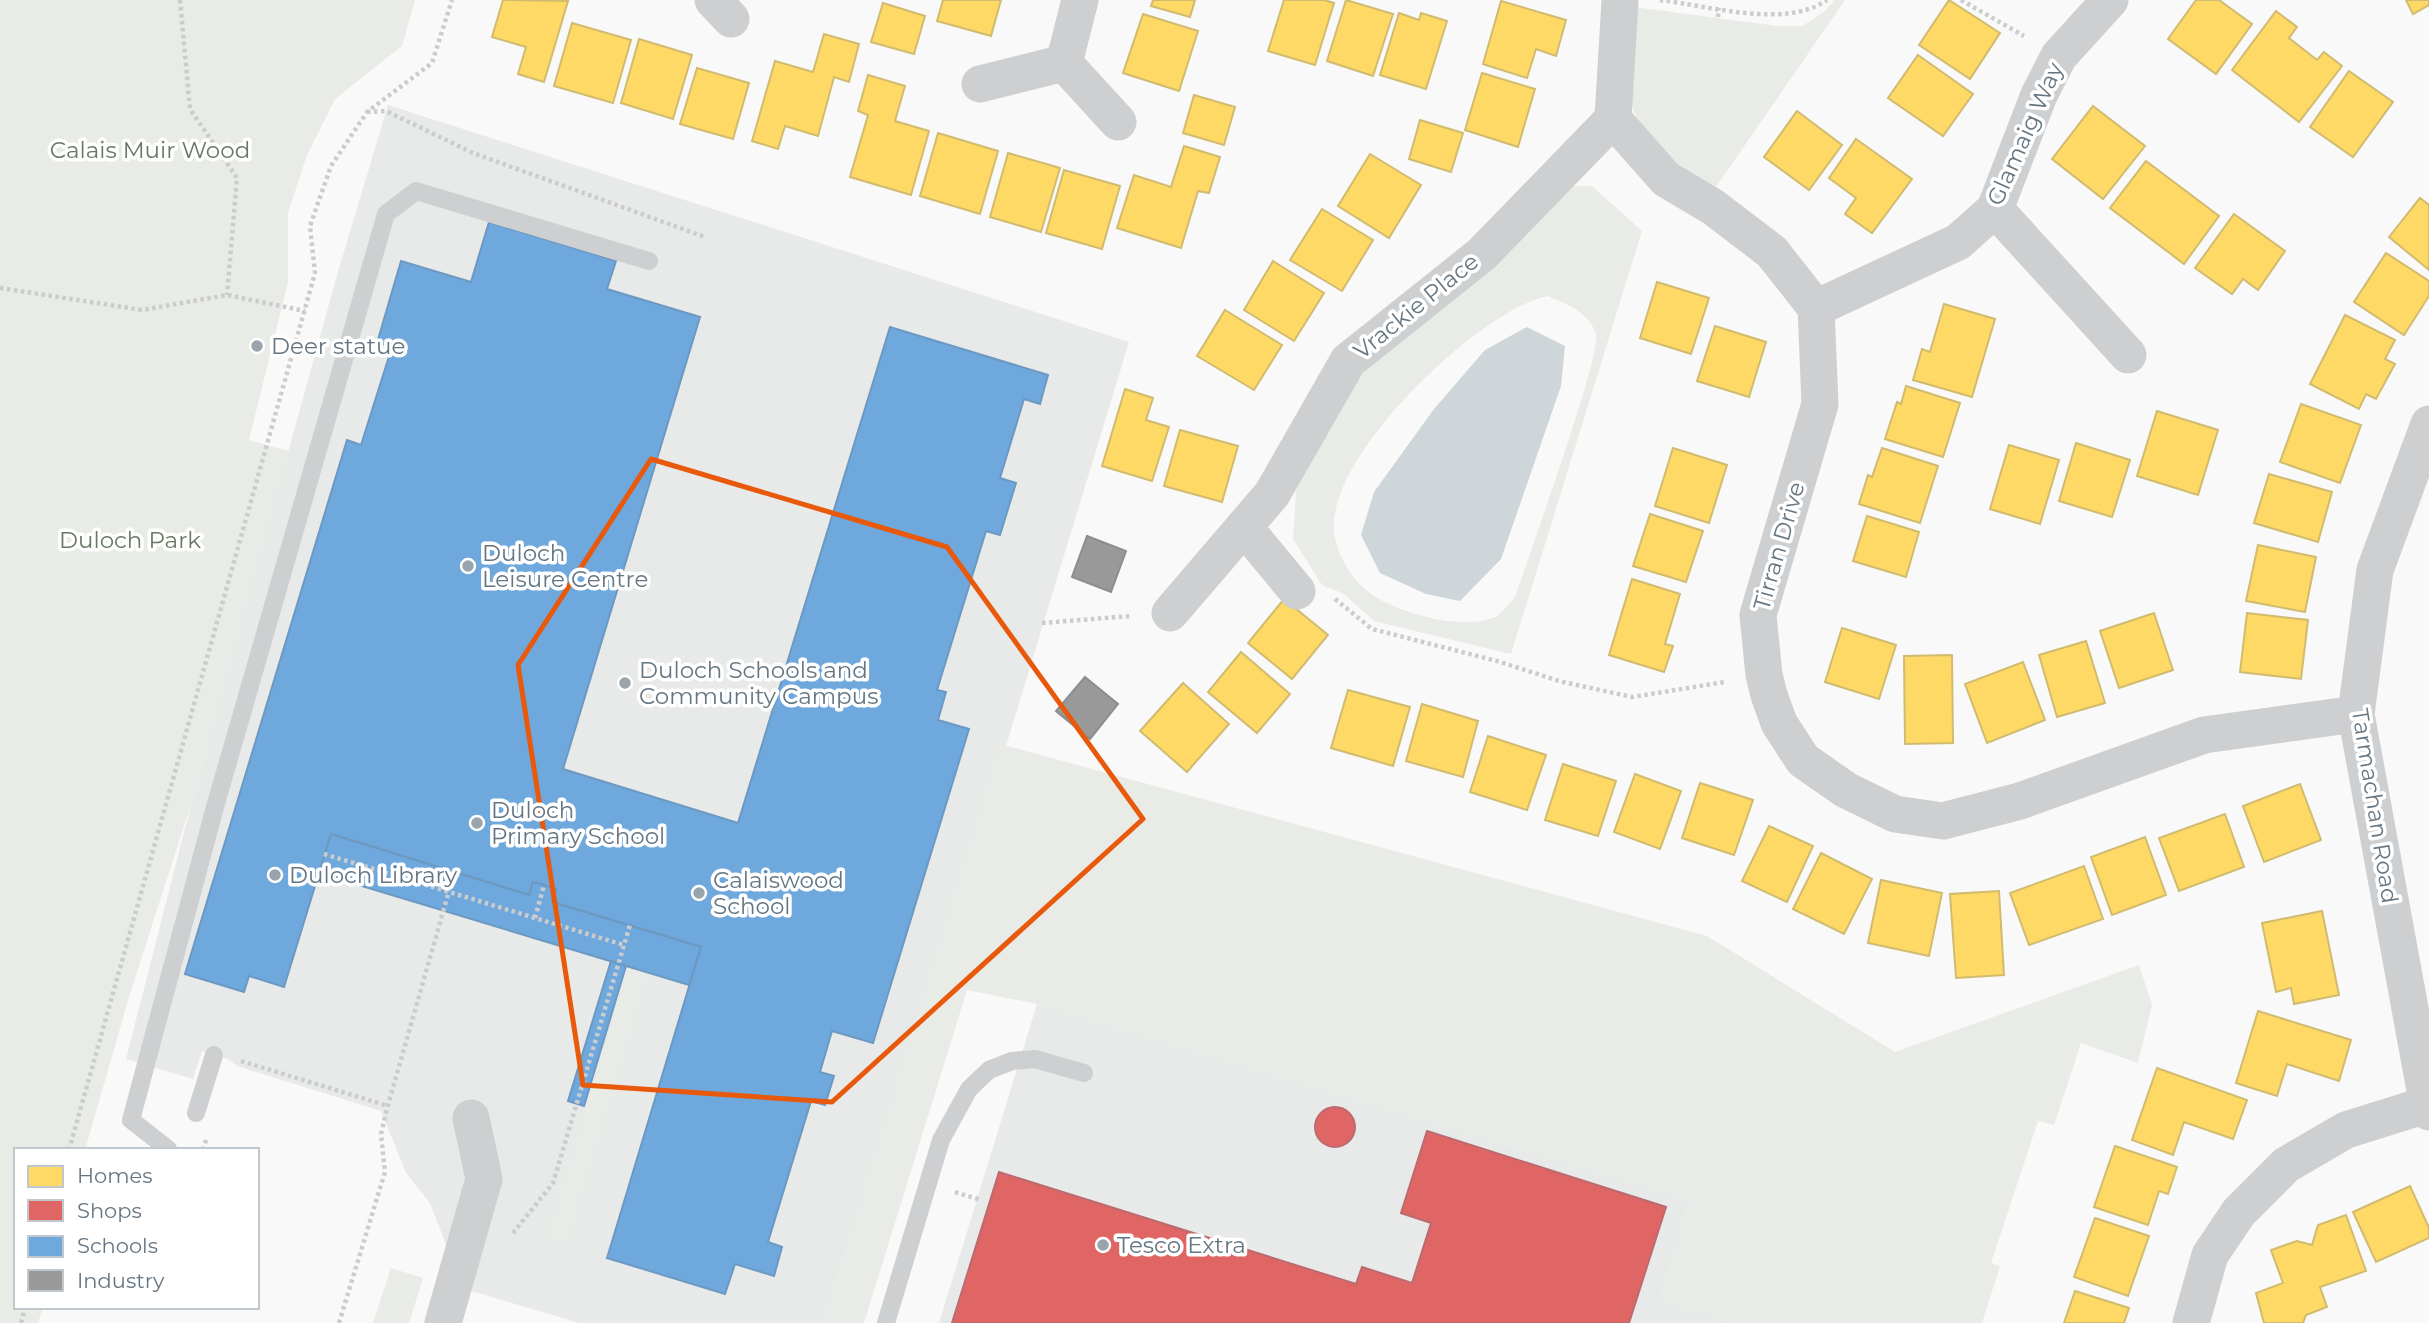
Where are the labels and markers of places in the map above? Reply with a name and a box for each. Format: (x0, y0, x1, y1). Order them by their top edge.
place label: Deer statue (271, 332, 405, 360)
marker: Deer statue (249, 338, 265, 354)
place label: Duloch Leisure Centre (482, 539, 648, 593)
marker: Duloch Leisure Centre (460, 558, 476, 574)
place label: Duloch Schools and Community Campus (639, 656, 878, 710)
marker: Duloch Schools and Community Campus (617, 675, 633, 691)
place label: Duloch Primary School (491, 796, 665, 850)
marker: Duloch Primary School (469, 815, 485, 831)
place label: Duloch Library (289, 861, 458, 889)
place label: Calaiswood School (713, 866, 844, 920)
marker: Duloch Library (267, 867, 283, 883)
marker: Calaiswood School (691, 885, 707, 901)
place label: Tesco Extra (1117, 1231, 1246, 1259)
marker: Tesco Extra (1095, 1237, 1111, 1253)

